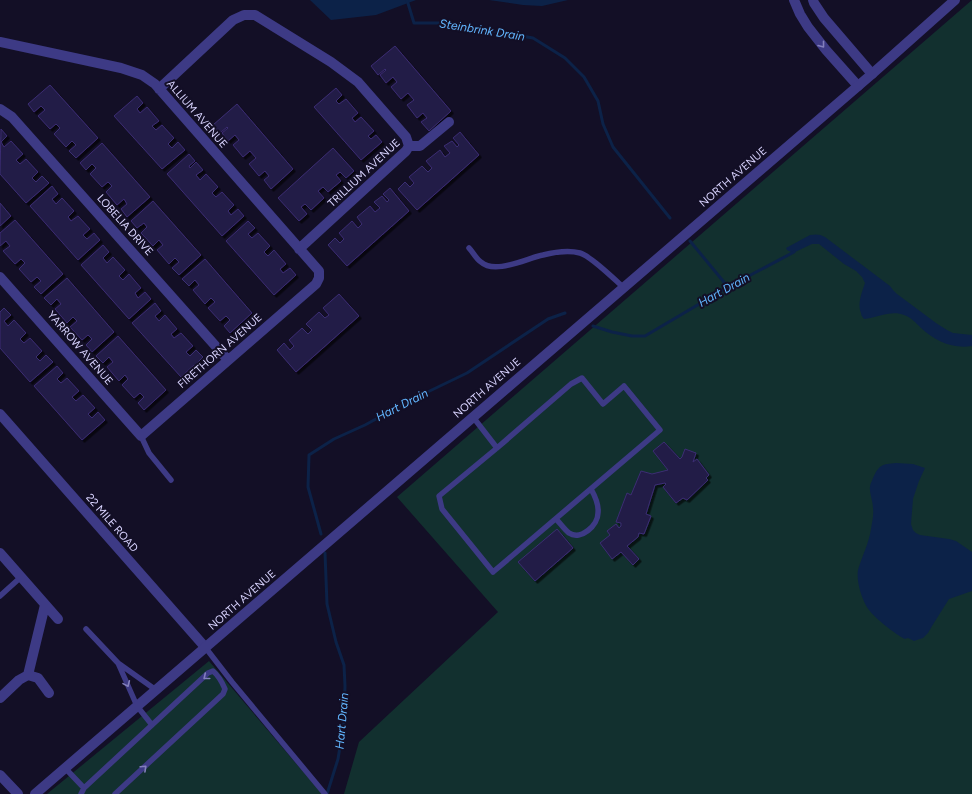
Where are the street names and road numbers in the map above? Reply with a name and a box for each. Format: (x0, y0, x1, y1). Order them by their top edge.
street label: ALLIUM AVENUE (164, 77, 230, 151)
street label: TRILLIUM AVENUE (325, 136, 403, 210)
street label: NORTH AVENUE (697, 144, 769, 210)
street label: LOBELIA DRIVE (94, 192, 156, 258)
street label: YARROW AVENUE (44, 308, 116, 388)
street label: FIRETHORN AVENUE (175, 311, 265, 391)
street label: NORTH AVENUE (451, 355, 523, 421)
street label: 22 MILE ROAD (83, 491, 141, 555)
street label: NORTH AVENUE (206, 567, 278, 633)

